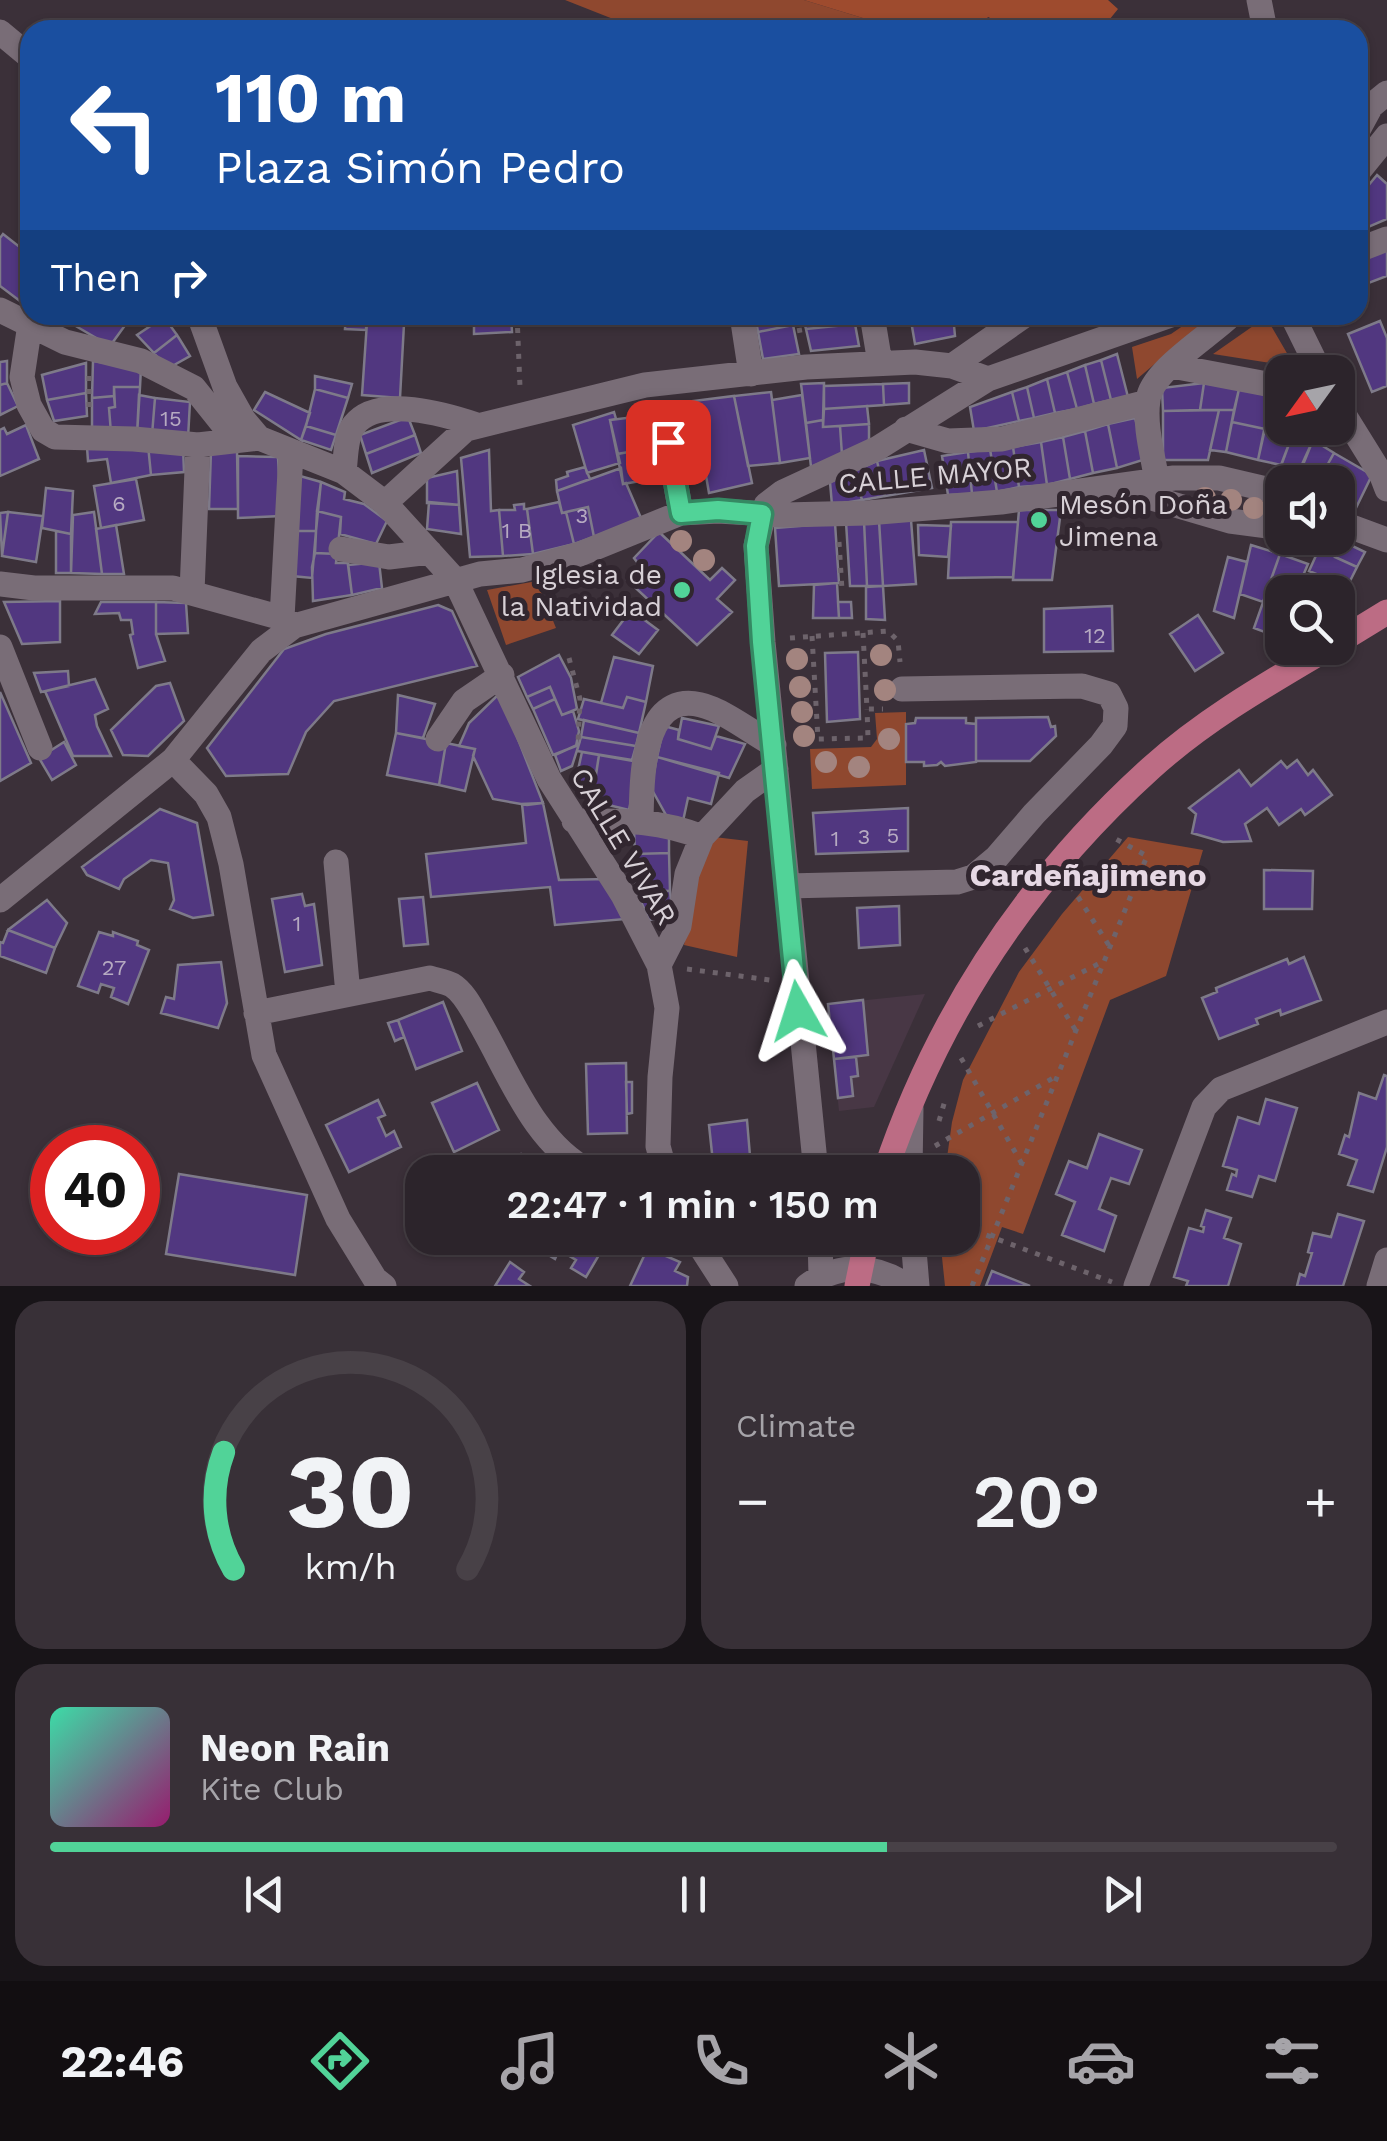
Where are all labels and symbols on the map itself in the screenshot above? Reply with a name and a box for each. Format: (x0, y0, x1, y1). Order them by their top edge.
north arrow (1265, 355, 1355, 445)
pin (626, 400, 711, 485)
house number: 15 (160, 406, 182, 431)
street label: CALLE MAYOR (837, 451, 1033, 500)
place label: Mesón Doña Jimena (1059, 488, 1228, 553)
house number: 6 (112, 491, 126, 516)
house number: 3 (576, 503, 588, 528)
marker: Mesón Doña Jimena (1028, 509, 1050, 531)
house number: 1 B (502, 518, 532, 543)
place label: Iglesia de la Natividad (501, 558, 662, 623)
marker: Iglesia de la Natividad (671, 579, 693, 601)
house number: 12 (1084, 623, 1106, 648)
street label: CALLE VIVAR (564, 762, 683, 931)
house number: 5 (887, 823, 899, 848)
house number: 3 (858, 824, 870, 849)
house number: 1 (831, 826, 839, 851)
district label: Cardeñajimeno (969, 856, 1207, 894)
house number: 1 (293, 911, 301, 936)
house number: 27 (102, 955, 126, 980)
position arrow (746, 959, 850, 1063)
speed limit sign: 40 (30, 1125, 160, 1255)

